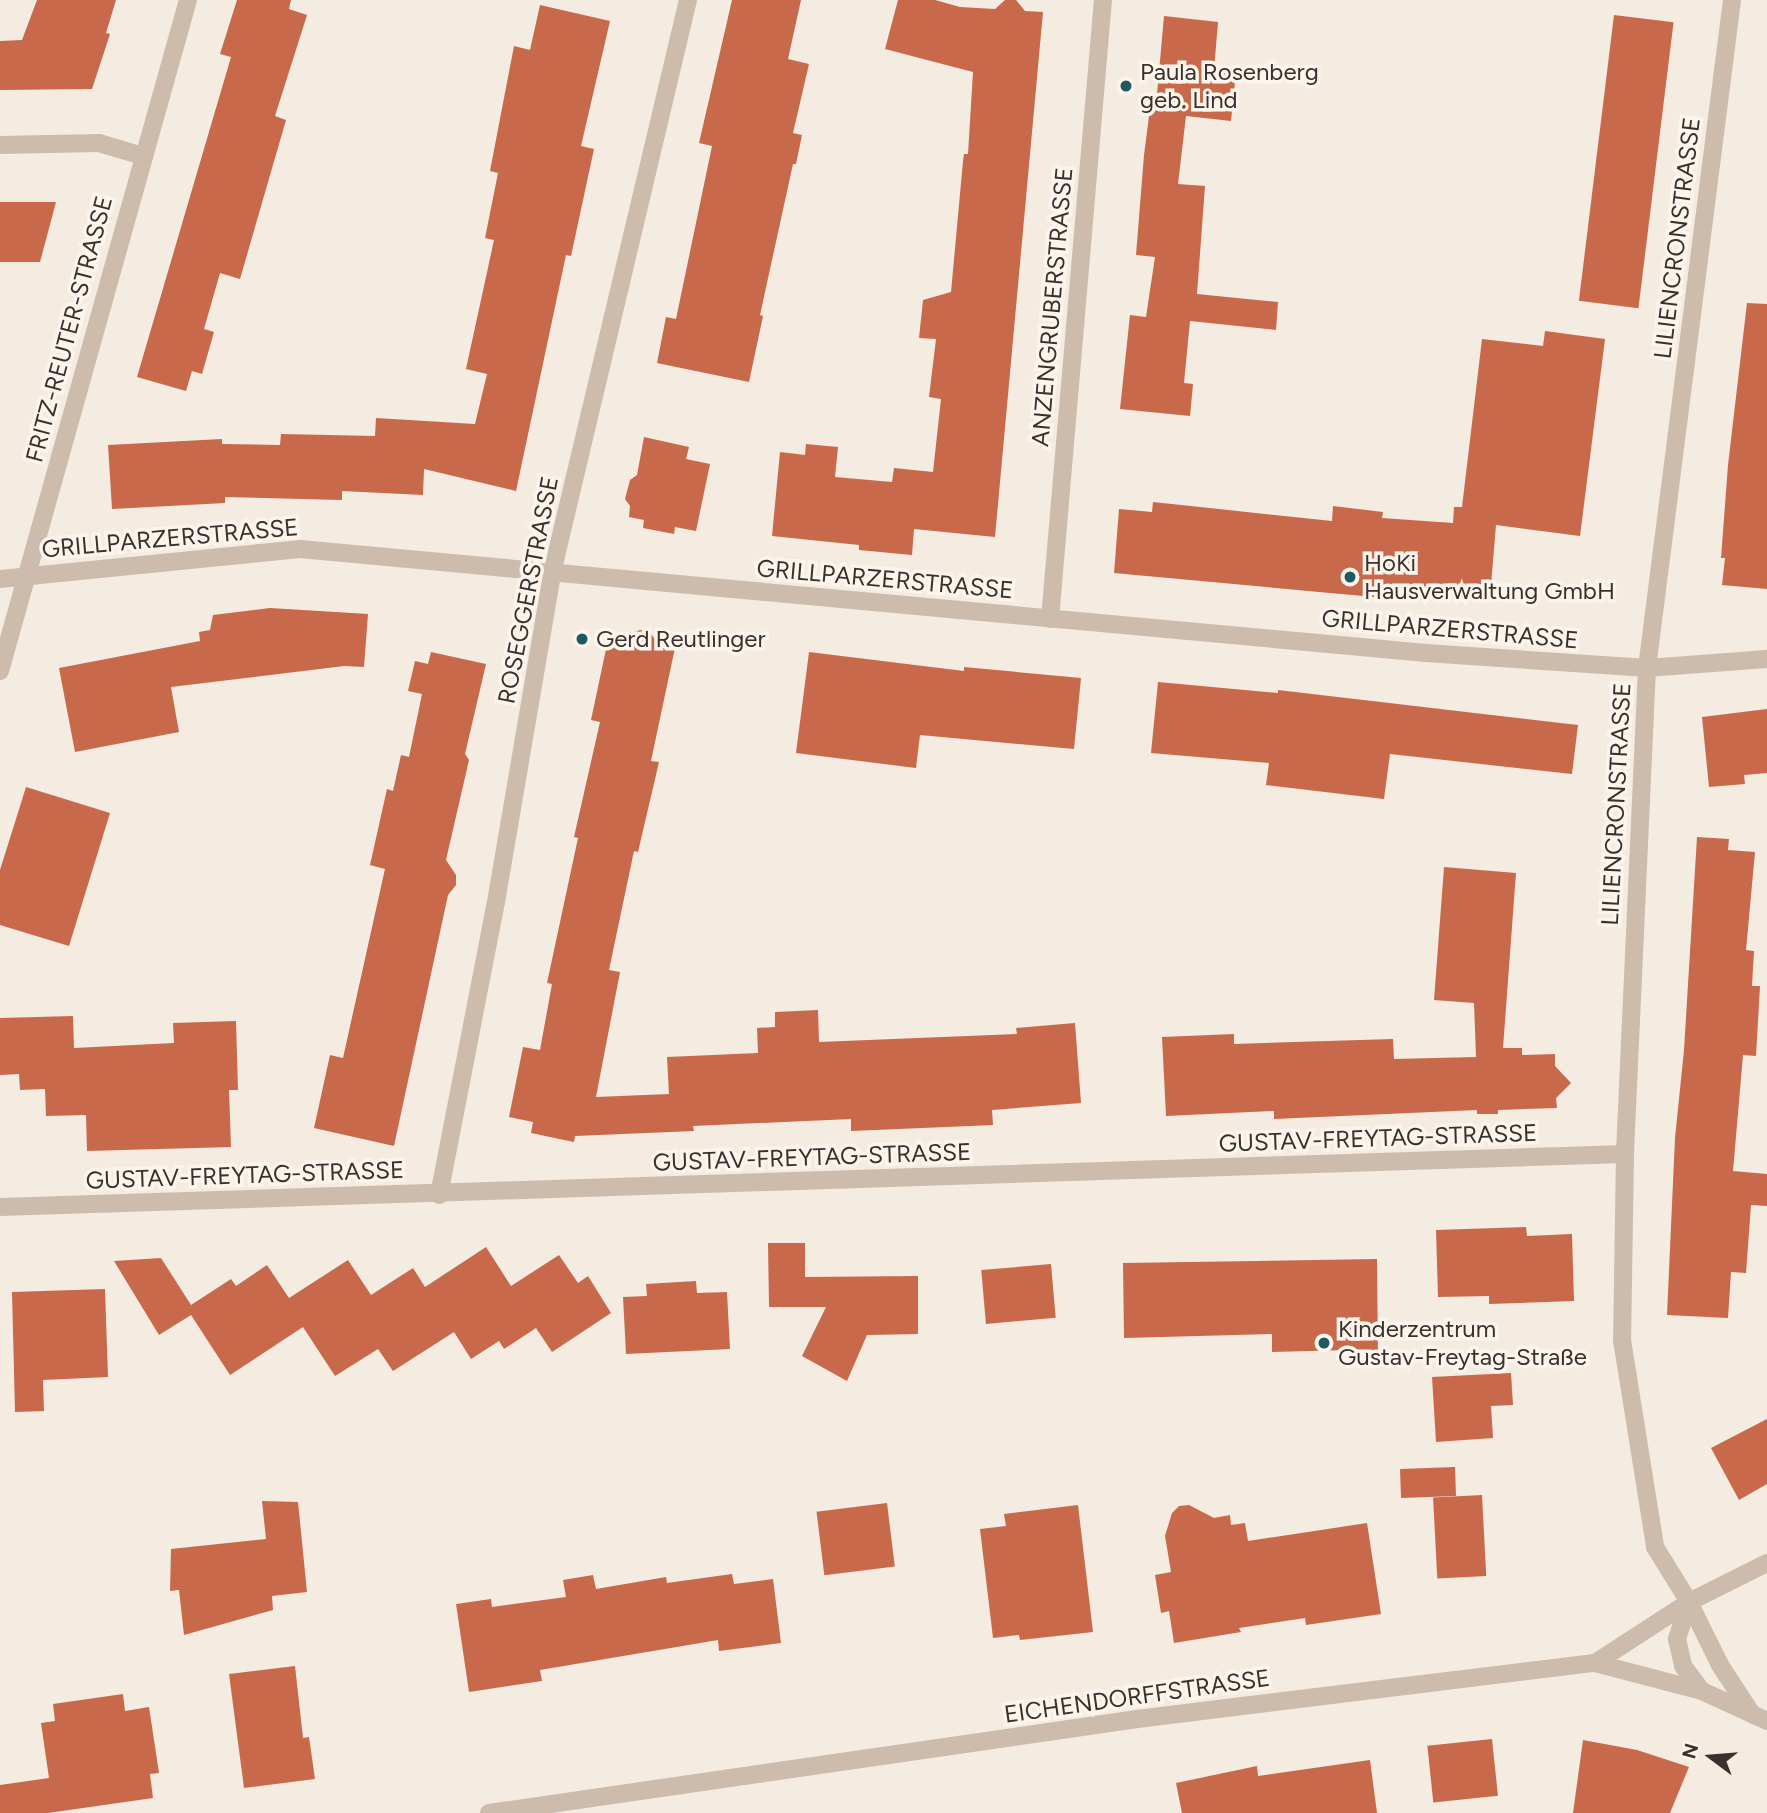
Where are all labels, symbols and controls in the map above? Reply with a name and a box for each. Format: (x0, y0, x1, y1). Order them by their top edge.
place label: Paula Rosenberg geb. Lind (1140, 58, 1319, 114)
marker: Paula Rosenberg geb. Lind (1118, 78, 1134, 94)
street label: LILIENCRONSTRASSE (1648, 116, 1706, 360)
street label: ANZENGRUBERSTRASSE (1025, 166, 1079, 448)
street label: FRITZ-REUTER-STRASSE (20, 193, 118, 465)
street label: ROSEGGERSTRASSE (492, 474, 564, 706)
street label: GRILLPARZERSTRASSE (40, 512, 300, 564)
place label: HoKi Hausverwaltung GmbH (1364, 549, 1615, 605)
street label: GRILLPARZERSTRASSE (755, 553, 1015, 605)
marker: HoKi Hausverwaltung GmbH (1342, 569, 1358, 585)
street label: GRILLPARZERSTRASSE (1320, 603, 1580, 655)
place label: Gerd Reutlinger (596, 625, 766, 653)
marker: Gerd Reutlinger (574, 631, 590, 647)
street label: LILIENCRONSTRASSE (1595, 682, 1637, 926)
street label: GUSTAV-FREYTAG-STRASSE (1218, 1118, 1538, 1158)
street label: GUSTAV-FREYTAG-STRASSE (652, 1137, 972, 1177)
street label: GUSTAV-FREYTAG-STRASSE (85, 1155, 405, 1195)
place label: Kinderzentrum Gustav-Freytag-Straße (1338, 1315, 1587, 1371)
marker: Kinderzentrum Gustav-Freytag-Straße (1316, 1335, 1332, 1351)
street label: EICHENDORFFSTRASSE (1002, 1663, 1272, 1729)
north arrow (1676, 1722, 1746, 1792)
text: N (1677, 1741, 1703, 1761)

